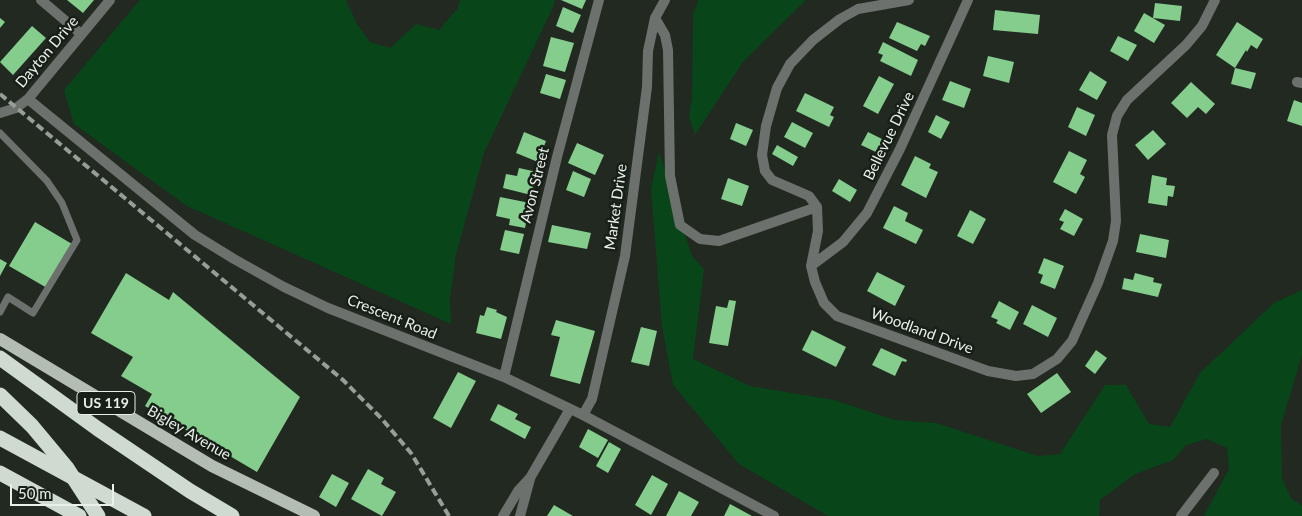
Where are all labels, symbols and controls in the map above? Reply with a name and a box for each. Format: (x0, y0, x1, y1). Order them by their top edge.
street label: Dayton Drive (12, 12, 82, 92)
street label: Bellevue Drive (860, 89, 918, 183)
street label: Avon Street (517, 145, 553, 225)
street label: Market Drive (601, 163, 631, 251)
street label: Crescent Road (344, 291, 440, 343)
street label: Woodland Drive (868, 304, 976, 358)
road number: US 119 (77, 392, 135, 414)
street label: Bigley Avenue (144, 402, 234, 464)
scale bar (12, 474, 116, 506)
text: 50 m (18, 484, 52, 502)

